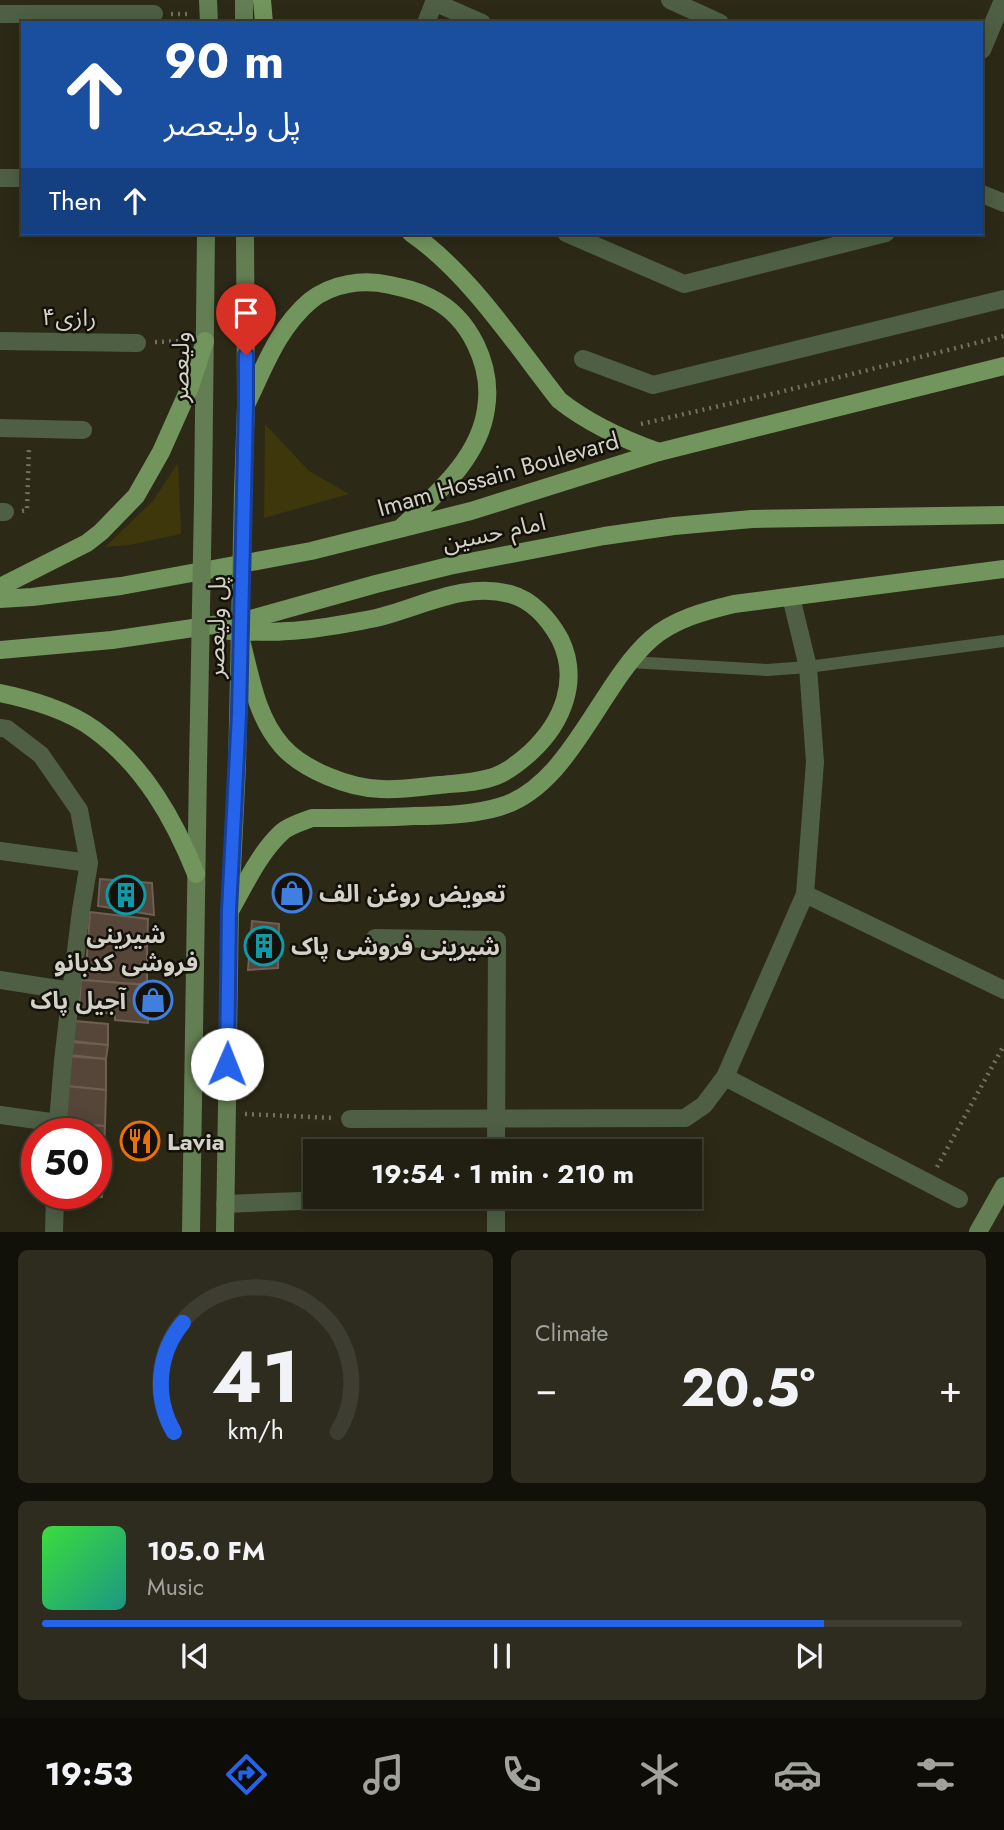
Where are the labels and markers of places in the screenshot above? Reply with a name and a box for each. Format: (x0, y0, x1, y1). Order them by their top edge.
pin (216, 283, 276, 355)
shop icon: تعویض روغن الف (271, 872, 313, 914)
building icon: شیرینی فروشی کدبانو (105, 874, 147, 916)
place label: تعویض روغن الف (319, 876, 506, 911)
place label: شیرینی فروشی کدبانو (54, 917, 198, 980)
building icon: شیرینی فروشی پاک (243, 925, 285, 967)
place label: شیرینی فروشی پاک (291, 929, 500, 964)
shop icon: آجیل پاک (132, 979, 174, 1021)
place label: آجیل پاک (30, 983, 127, 1018)
restaurant icon: Lavia (119, 1120, 161, 1162)
place label: Lavia (167, 1124, 225, 1159)

